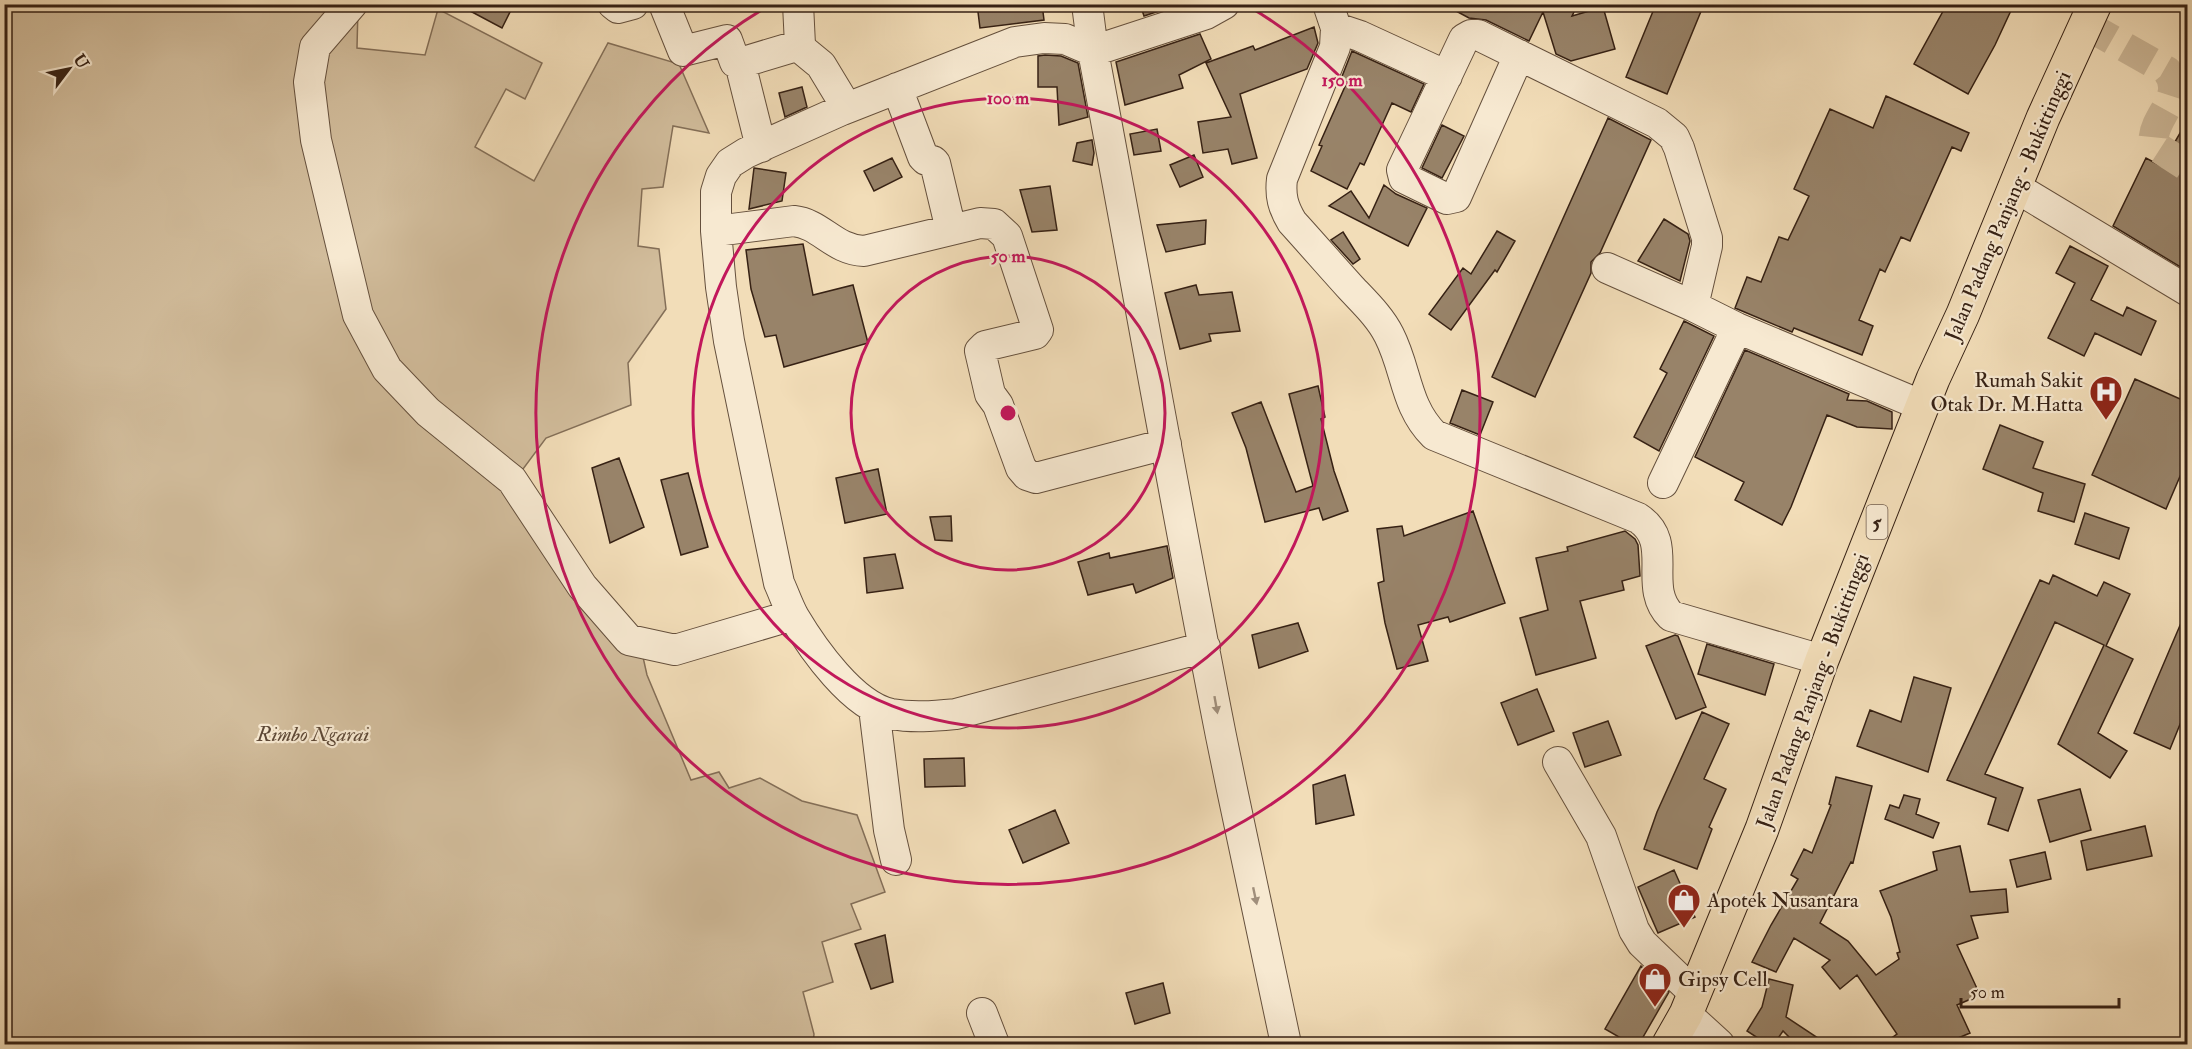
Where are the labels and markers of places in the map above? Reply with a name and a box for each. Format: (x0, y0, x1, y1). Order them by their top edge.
place label: Rumah Sakit Otak Dr. M.Hatta (1930, 367, 2083, 418)
hospital icon: Rumah Sakit Otak Dr. M.Hatta (2088, 374, 2124, 421)
centre of rings (998, 403, 1018, 423)
shop icon: Apotek Nusantara (1666, 882, 1702, 929)
place label: Apotek Nusantara (1706, 887, 1859, 914)
shop icon: Gipsy Cell (1637, 961, 1673, 1008)
place label: Gipsy Cell (1678, 966, 1768, 993)

